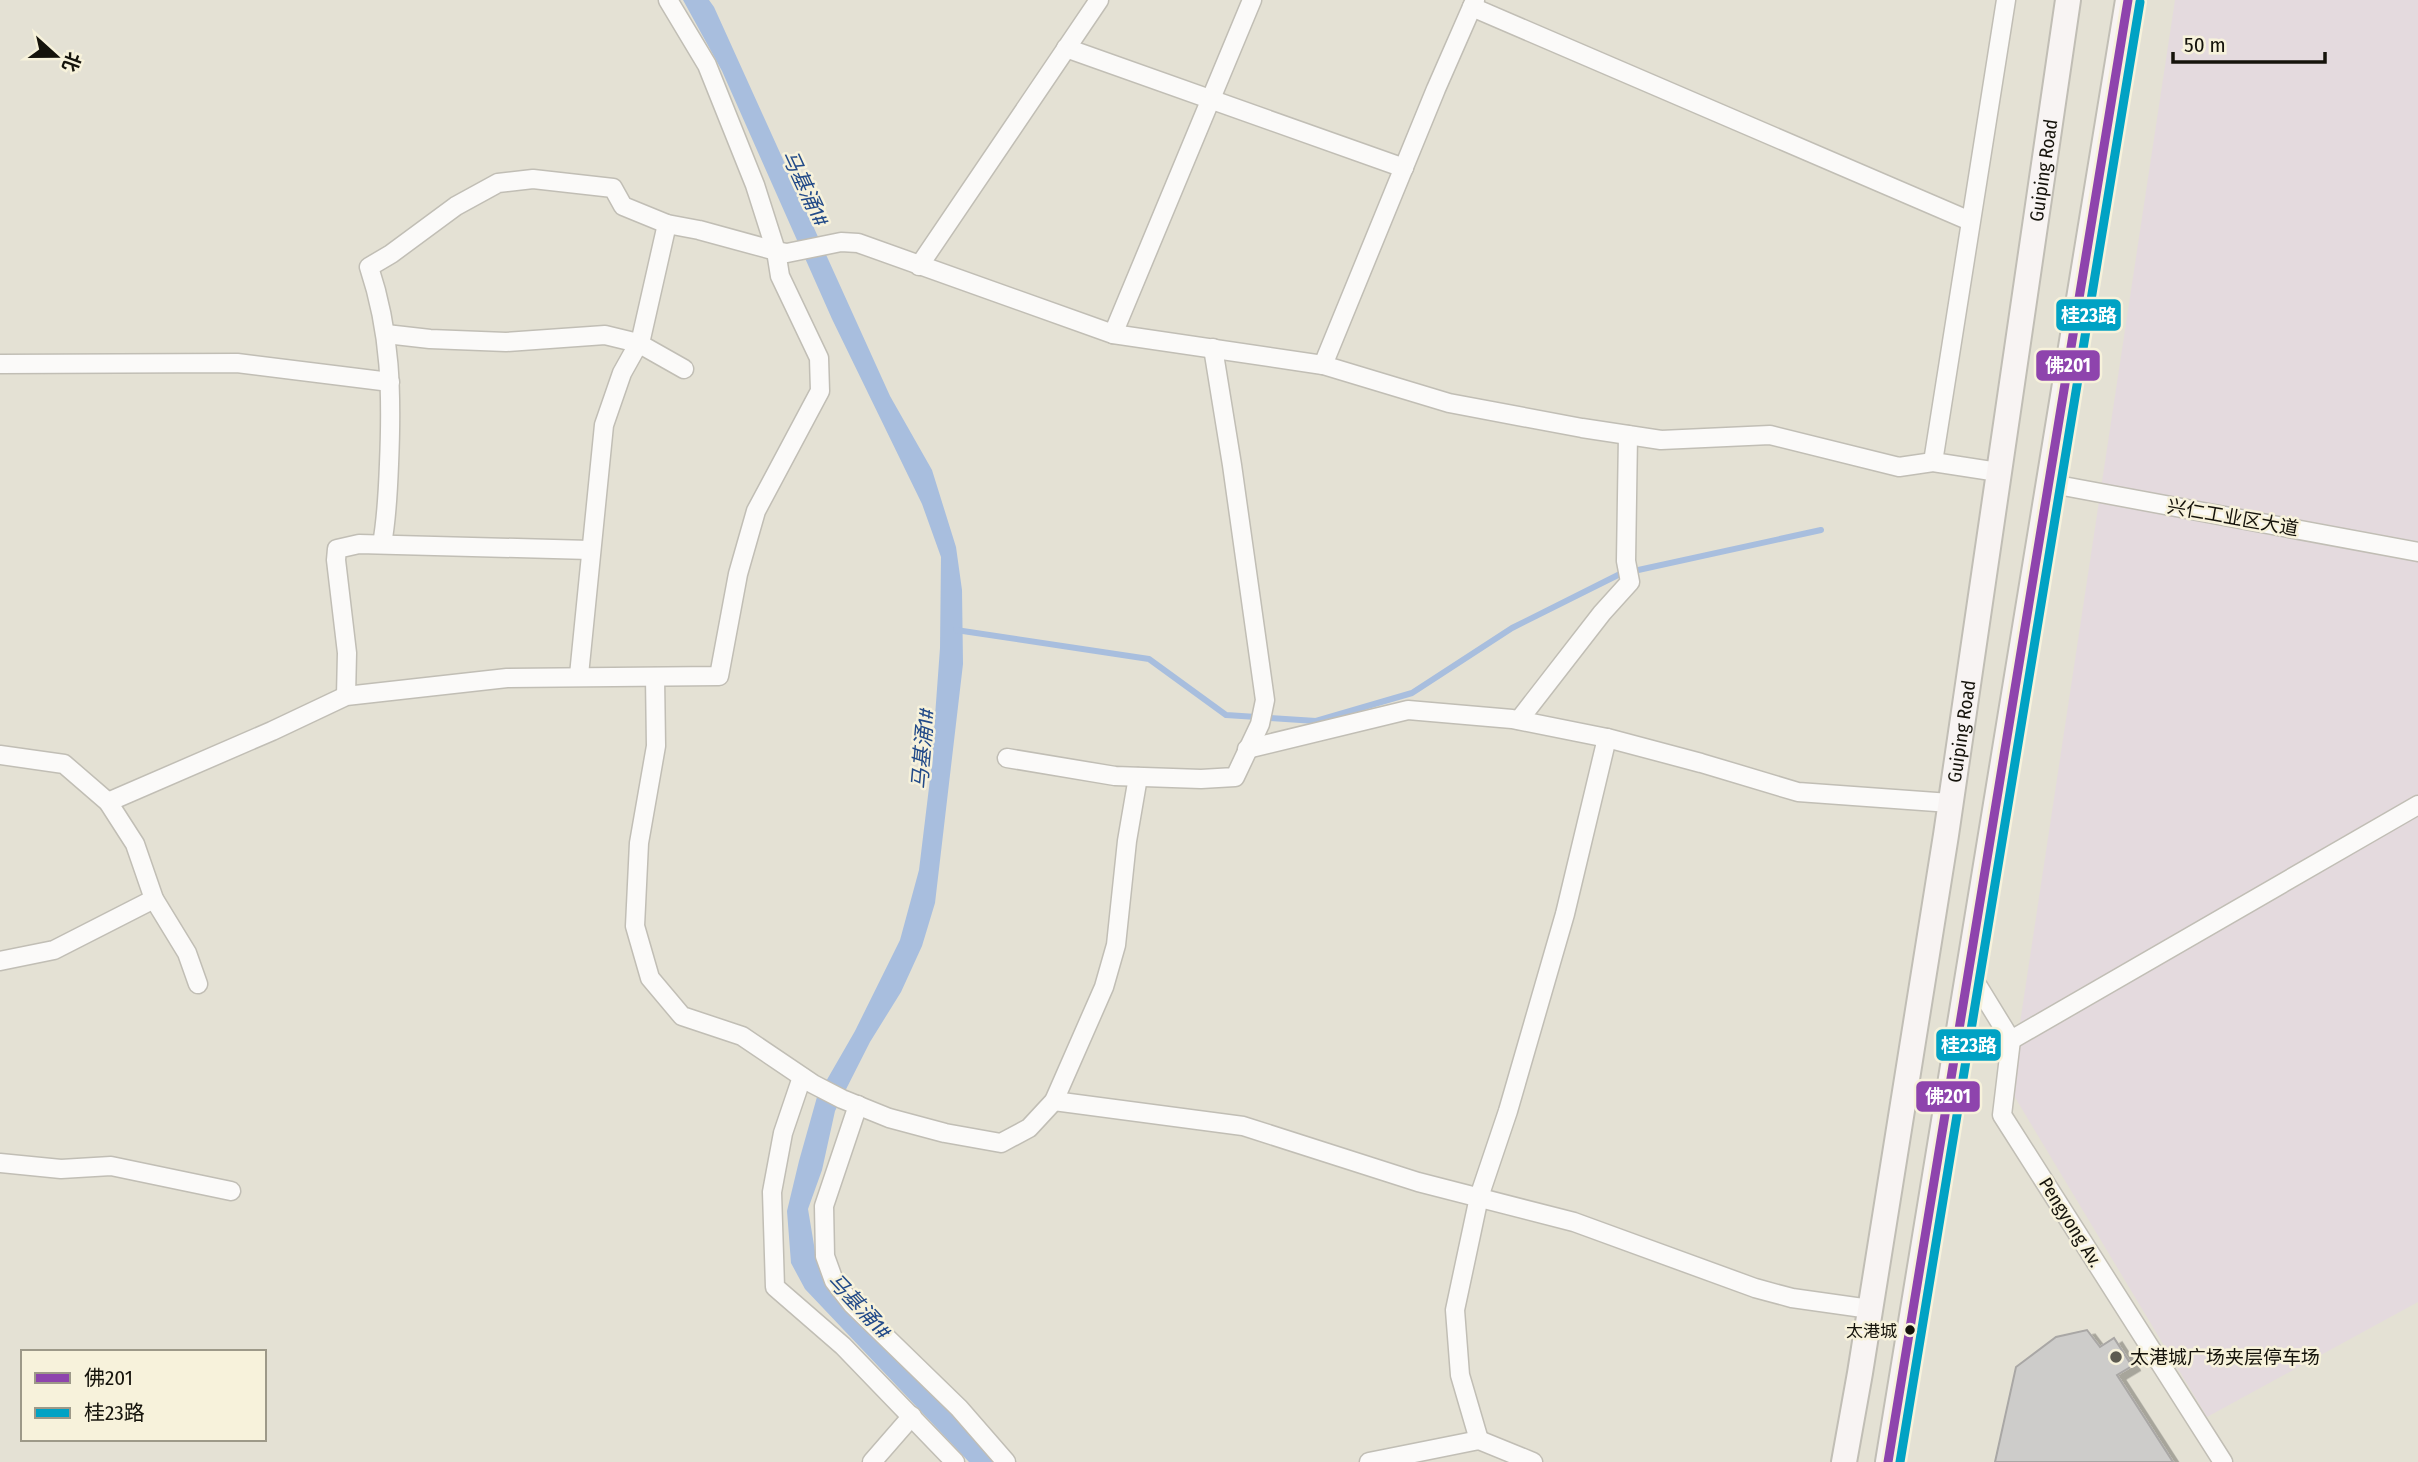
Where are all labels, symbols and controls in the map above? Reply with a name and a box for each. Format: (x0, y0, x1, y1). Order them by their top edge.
north arrow (21, 21, 91, 91)
scale bar (2173, 21, 2325, 65)
text: 50 m (2184, 32, 2226, 58)
text: 北 (57, 49, 86, 75)
street label: Guiping Road (2025, 118, 2062, 223)
water label: 马基涌1# (776, 146, 834, 231)
line badge: 桂23路 (2055, 298, 2122, 332)
text: 桂23路 (2061, 304, 2117, 327)
line badge: 佛201 (2035, 349, 2101, 382)
text: 佛201 (2045, 354, 2091, 377)
street label: 兴仁工业区大道 (2165, 495, 2300, 540)
street label: Guiping Road (1943, 679, 1980, 784)
water label: 马基涌1# (907, 706, 940, 791)
line badge: 桂23路 (1935, 1028, 2002, 1062)
text: 桂23路 (1941, 1034, 1997, 1057)
line badge: 佛201 (1915, 1080, 1981, 1113)
text: 佛201 (1925, 1085, 1971, 1108)
street label: Pengyong Av. (2034, 1173, 2107, 1271)
water label: 马基涌1# (822, 1267, 897, 1345)
place label: 太港城 (1846, 1321, 1897, 1342)
marker: 太港城 (1903, 1323, 1917, 1337)
place label: 太港城广场夹层停车场 (2130, 1346, 2320, 1369)
marker: 太港城广场夹层停车场 (2108, 1349, 2124, 1365)
legend (21, 1350, 266, 1441)
text: 佛201 (84, 1365, 133, 1391)
text: 桂23路 (84, 1400, 145, 1426)

